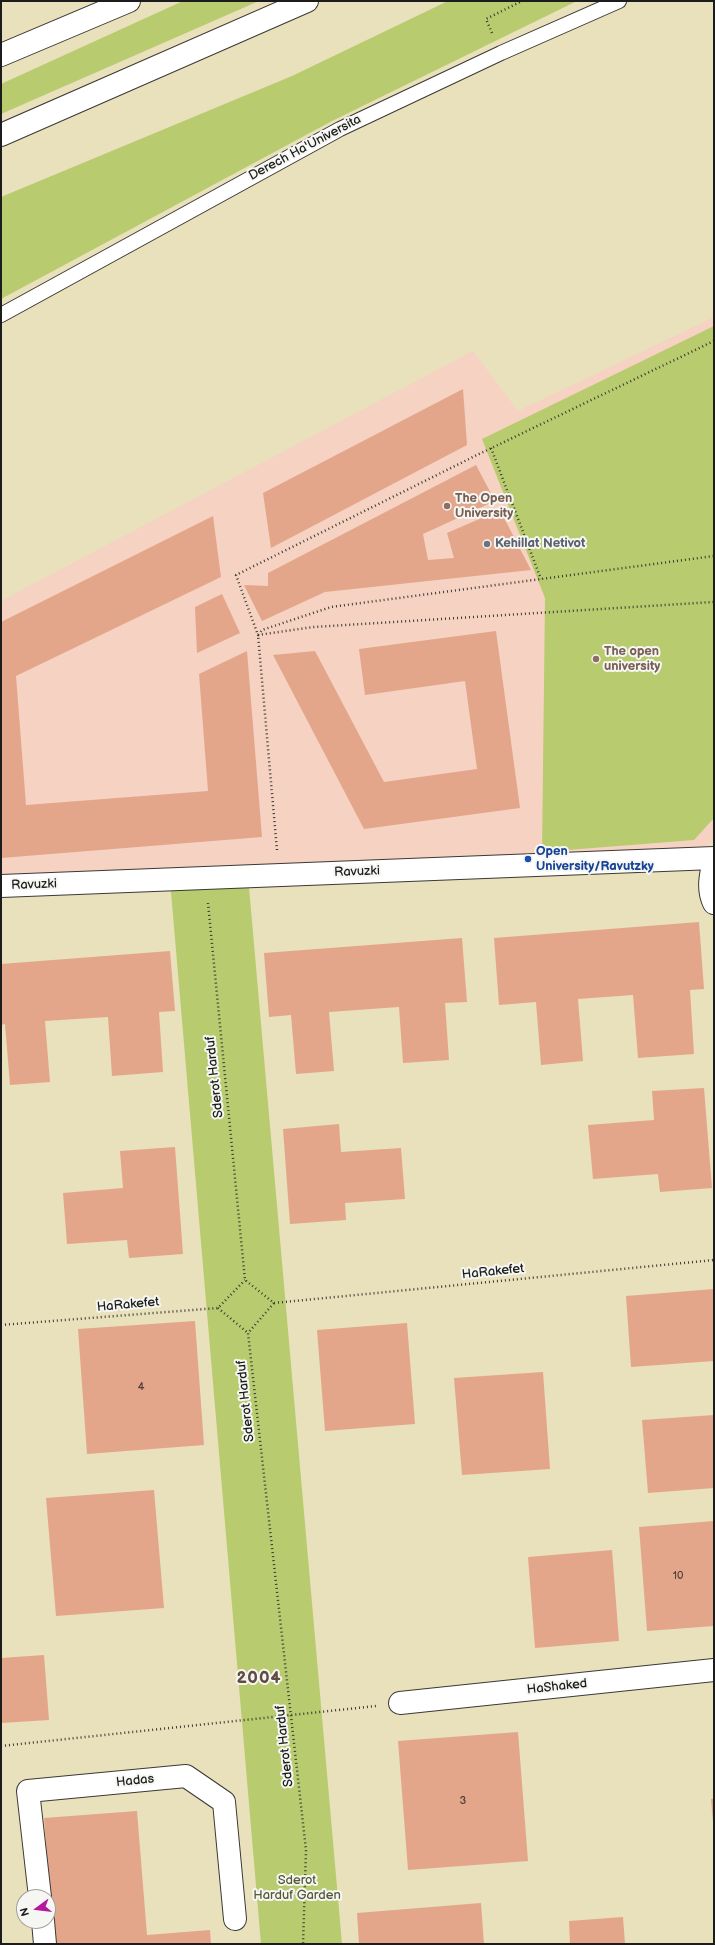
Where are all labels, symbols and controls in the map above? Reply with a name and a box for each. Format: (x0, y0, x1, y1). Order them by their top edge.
street label: Derech Ha'Universita (246, 112, 364, 184)
place label: The Open University (455, 491, 513, 522)
marker: The Open University (442, 501, 452, 511)
place label: Kehillat Netivot (495, 536, 585, 552)
marker: Kehillat Netivot (482, 539, 492, 549)
place label: The open university (604, 644, 660, 675)
marker: The open university (591, 654, 601, 664)
place label: Open University/Ravutzky (536, 844, 654, 875)
marker: Open University/Ravutzky (523, 854, 533, 864)
street label: Ravuzki (334, 863, 380, 881)
street label: Ravuzki (11, 876, 57, 894)
street label: Sderot Harduf (203, 1035, 227, 1119)
street label: HaRakefet (461, 1261, 525, 1283)
street label: HaRakefet (96, 1295, 160, 1315)
street label: Sderot Harduf (234, 1359, 258, 1443)
house number: 4 (138, 1380, 144, 1394)
house number: 10 (673, 1569, 683, 1583)
district label: 2004 (236, 1669, 282, 1689)
street label: HaShaked (526, 1676, 588, 1698)
street label: Sderot Harduf (273, 1704, 297, 1788)
street label: Hadas (115, 1771, 155, 1791)
house number: 3 (460, 1794, 466, 1808)
park label: Sderot Harduf Garden (253, 1873, 341, 1904)
north arrow (16, 1889, 56, 1929)
text: N (18, 1906, 32, 1918)

